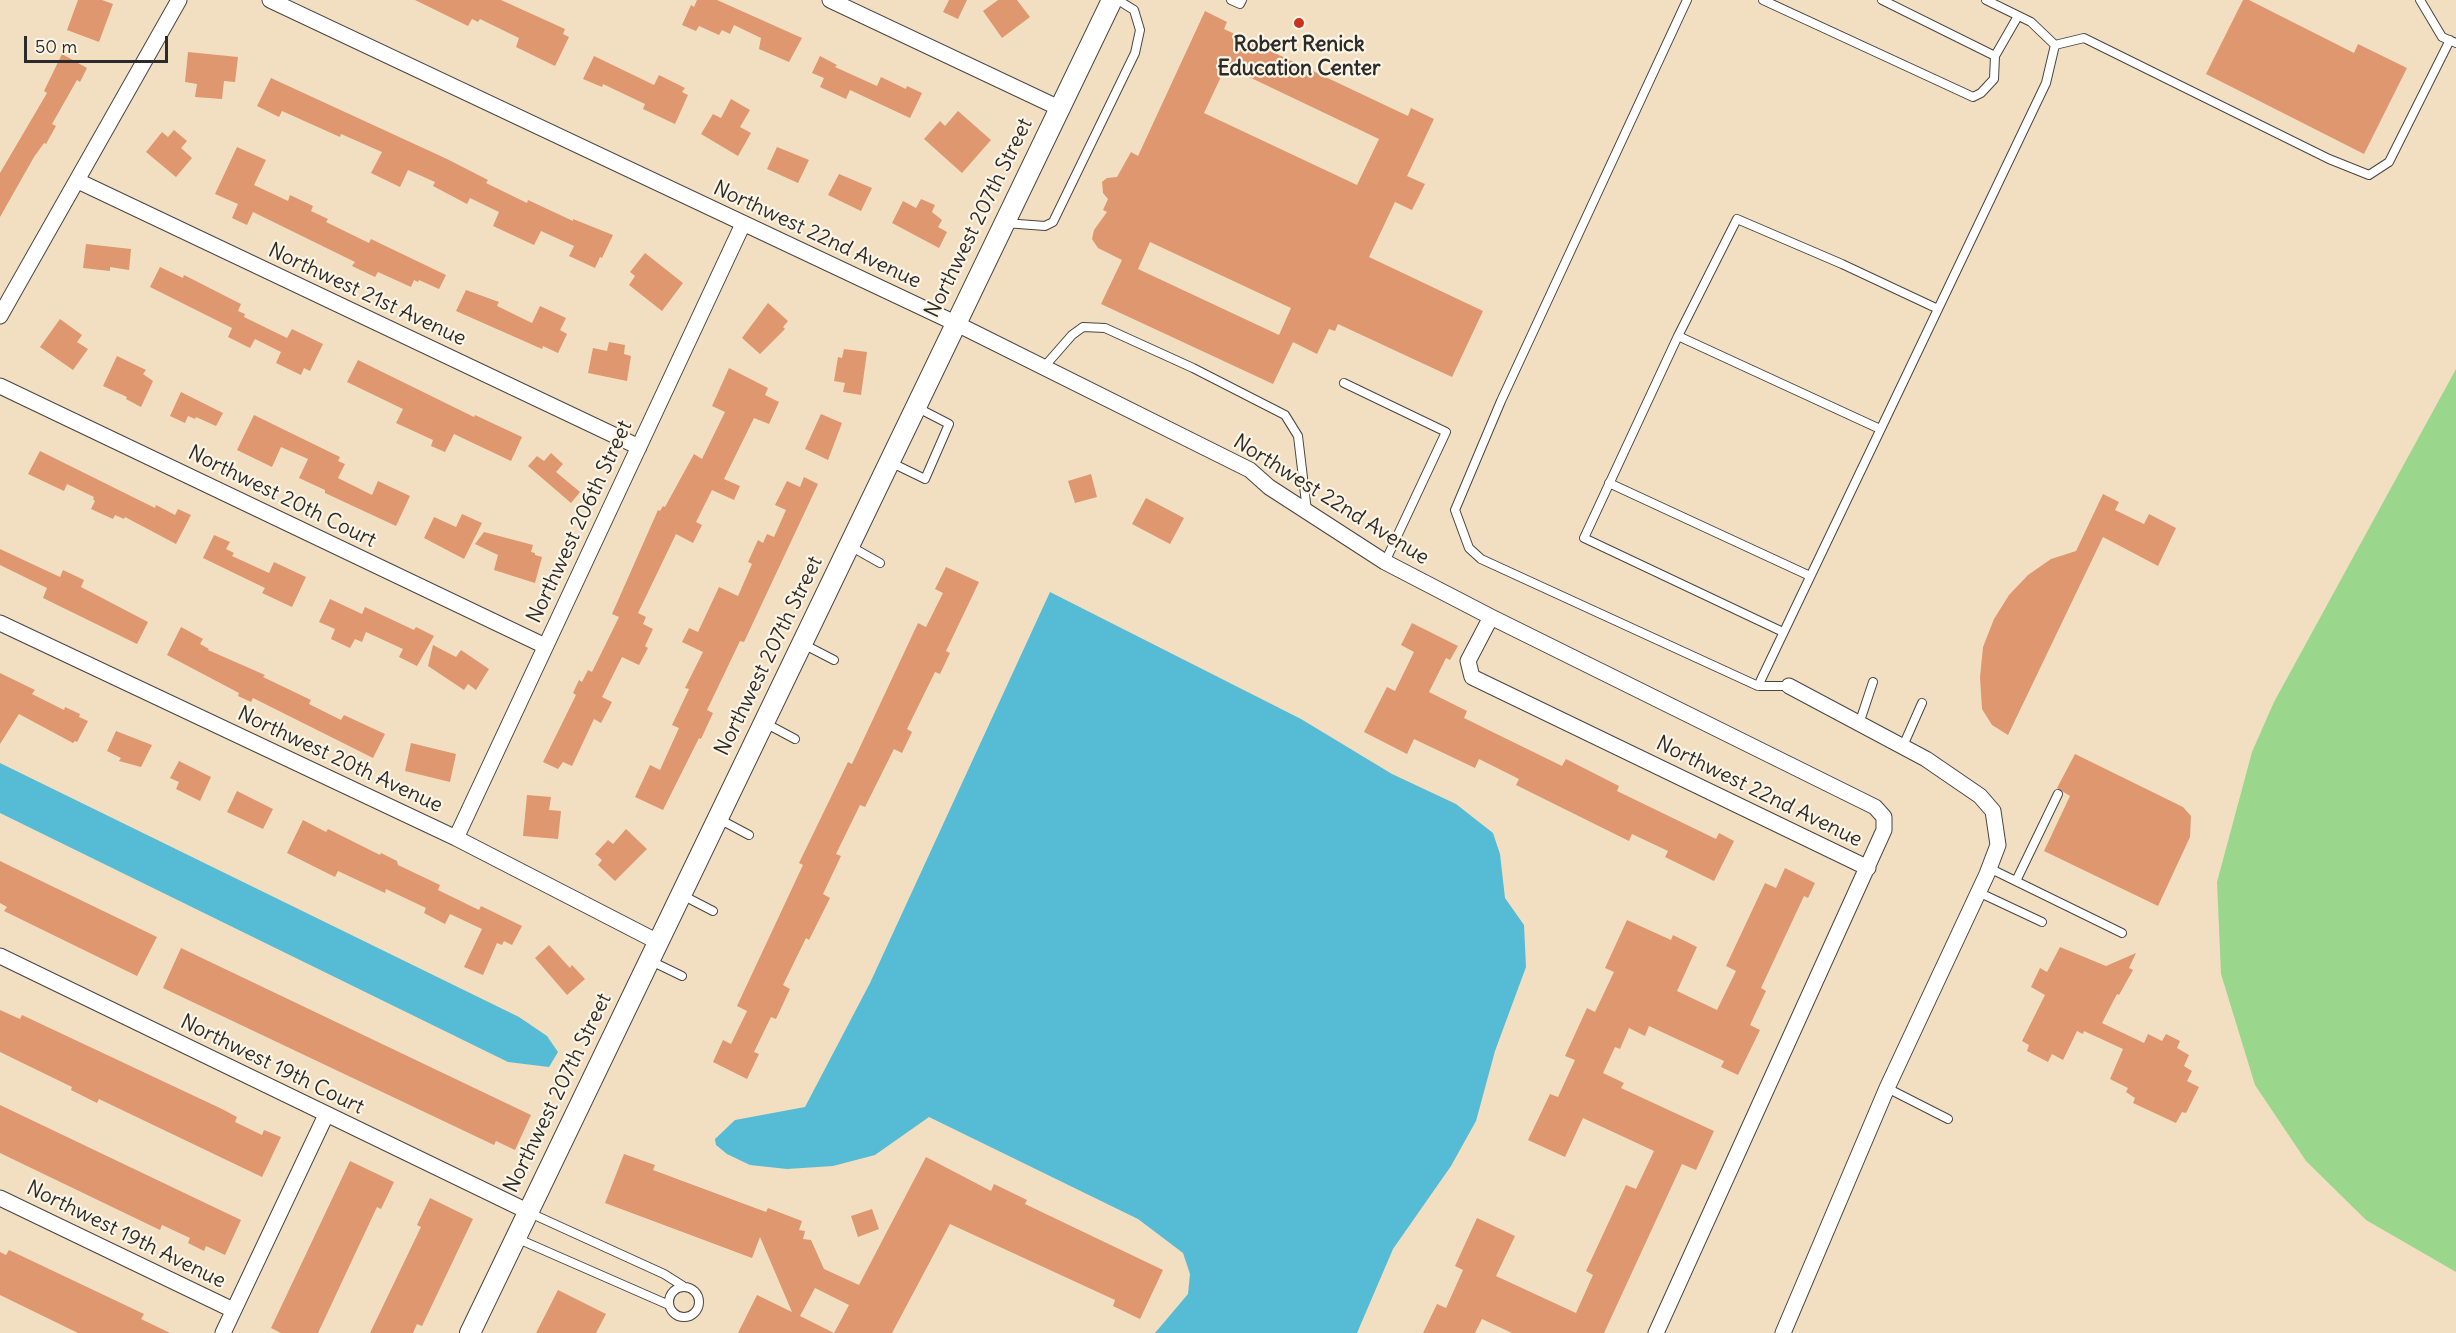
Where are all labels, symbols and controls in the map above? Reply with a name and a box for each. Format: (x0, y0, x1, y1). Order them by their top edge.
marker: Robert Renick Education Center (1292, 16, 1306, 30)
scale bar (27, 24, 171, 62)
place label: Robert Renick Education Center (1217, 32, 1381, 82)
text: 50 m (35, 35, 77, 58)
street label: Northwest 207th Street (920, 114, 1038, 322)
street label: Northwest 22nd Avenue (709, 176, 925, 294)
street label: Northwest 21st Avenue (264, 238, 470, 352)
street label: Northwest 206th Street (522, 417, 638, 627)
street label: Northwest 22nd Avenue (1228, 429, 1434, 571)
street label: Northwest 20th Court (184, 441, 380, 553)
street label: Northwest 207th Street (710, 552, 828, 760)
street label: Northwest 20th Avenue (234, 701, 446, 819)
street label: Northwest 22nd Avenue (1652, 731, 1866, 853)
street label: Northwest 207th Street (499, 989, 617, 1197)
street label: Northwest 19th Court (176, 1010, 368, 1120)
street label: Northwest 19th Avenue (22, 1176, 230, 1294)

